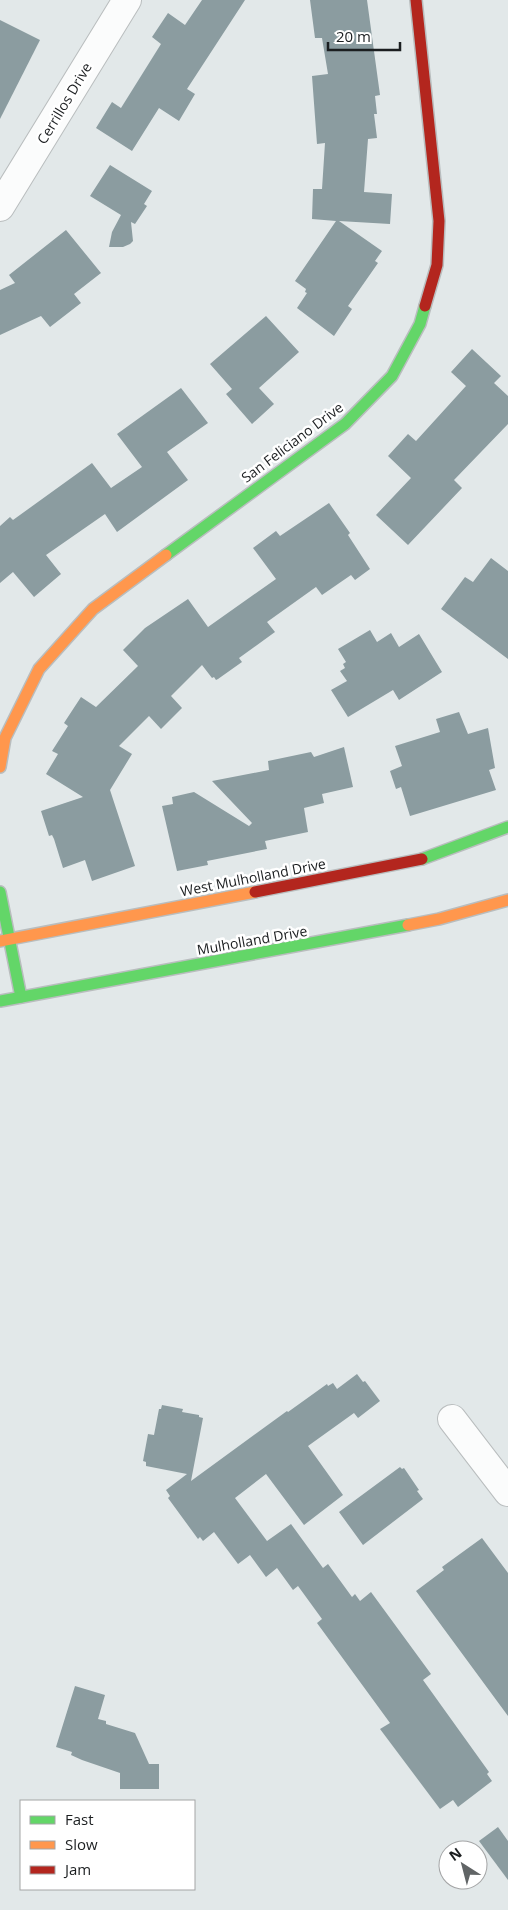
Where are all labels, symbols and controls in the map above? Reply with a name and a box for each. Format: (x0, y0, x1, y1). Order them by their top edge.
scale bar (328, 20, 400, 52)
text: 20 m (336, 26, 371, 46)
street label: Cerrillos Drive (32, 59, 96, 147)
street label: San Feliciano Drive (237, 397, 347, 487)
street label: West Mulholland Drive (179, 854, 327, 900)
street label: Mulholland Drive (195, 921, 309, 959)
legend (20, 1800, 195, 1890)
text: Fast (65, 1809, 94, 1829)
text: Slow (65, 1834, 98, 1854)
north arrow (438, 1840, 488, 1890)
text: N (445, 1843, 465, 1865)
text: Jam (63, 1859, 91, 1879)

